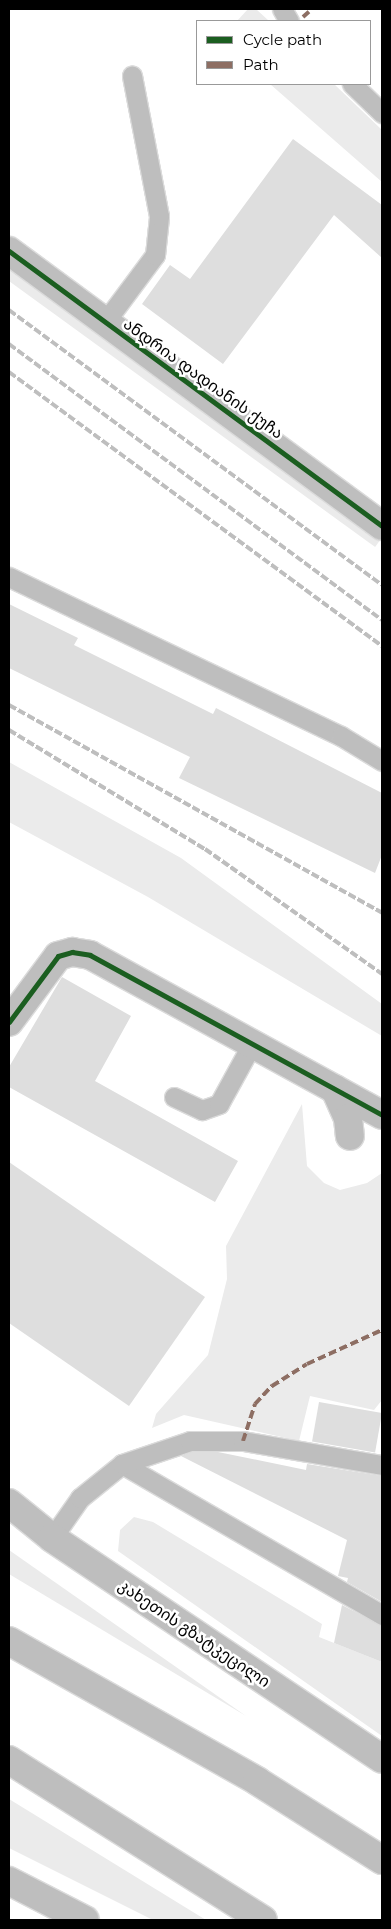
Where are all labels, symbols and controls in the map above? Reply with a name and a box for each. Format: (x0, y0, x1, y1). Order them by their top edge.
legend (196, 20, 371, 85)
text: Cycle path (243, 30, 322, 49)
text: Path (243, 55, 279, 74)
street label: ანდრია დადიანის ქუჩა (119, 315, 287, 443)
street label: კახეთის გზატკეცილი (115, 1576, 273, 1692)

